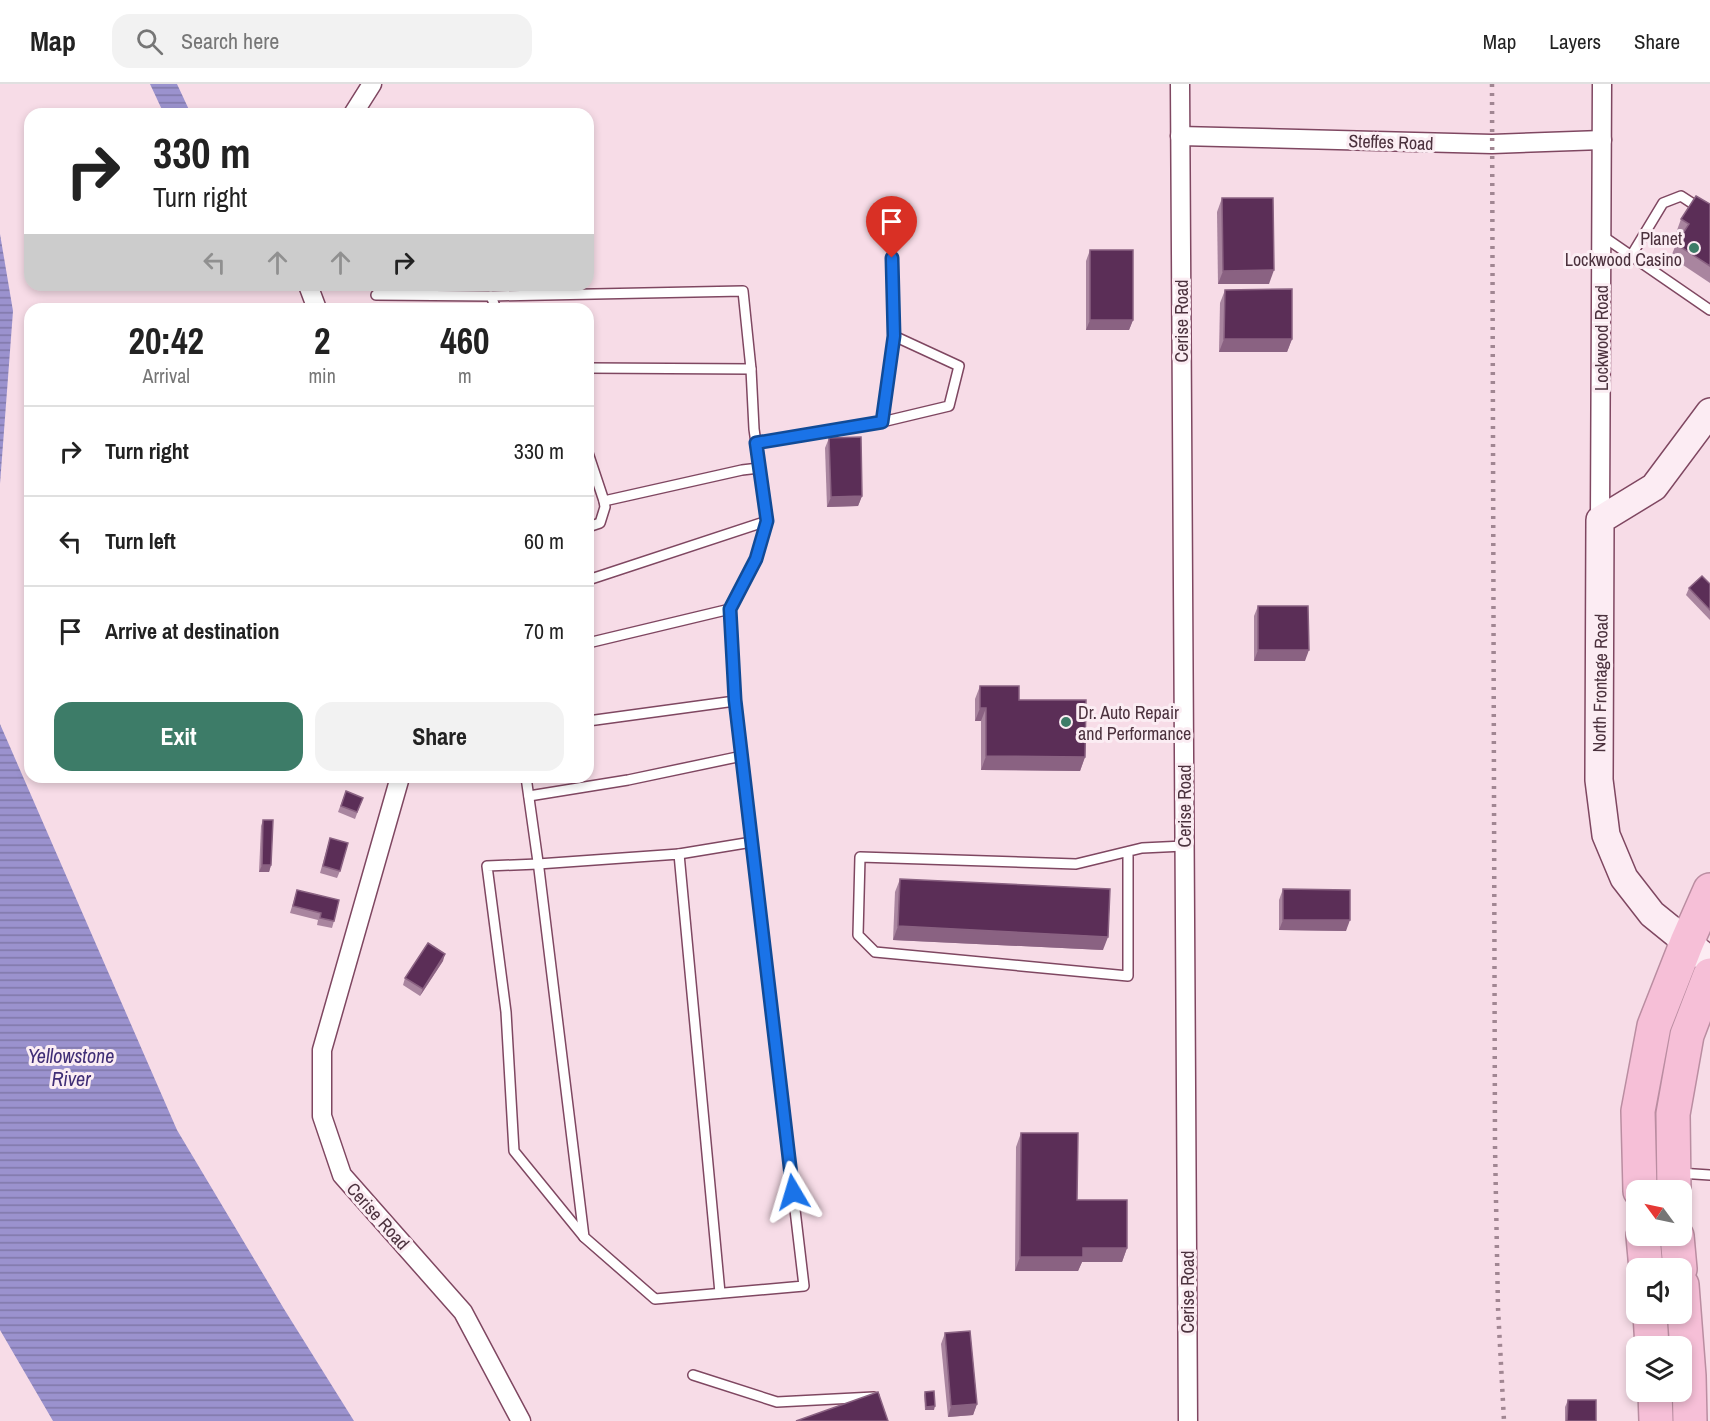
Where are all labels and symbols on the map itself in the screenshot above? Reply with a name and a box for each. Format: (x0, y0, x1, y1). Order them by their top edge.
street label: Steffes Road (1348, 128, 1434, 156)
pin (866, 196, 917, 258)
place label: Planet Lockwood Casino (1565, 226, 1682, 272)
marker: Planet Lockwood Casino (1687, 241, 1701, 255)
street label: Cerise Road (1169, 280, 1194, 362)
street label: Lockwood Road (1589, 285, 1614, 391)
street label: North Frontage Road (1586, 613, 1614, 753)
place label: Dr. Auto Repair and Performance (1078, 700, 1191, 746)
marker: Dr. Auto Repair and Performance (1059, 715, 1073, 729)
street label: Cerise Road (1172, 765, 1197, 847)
water label: Yellowstone River (28, 1042, 114, 1092)
position arrow (761, 1160, 825, 1224)
street label: Cerise Road (341, 1177, 415, 1255)
north arrow (1626, 1180, 1692, 1246)
street label: Cerise Road (1175, 1251, 1200, 1333)

